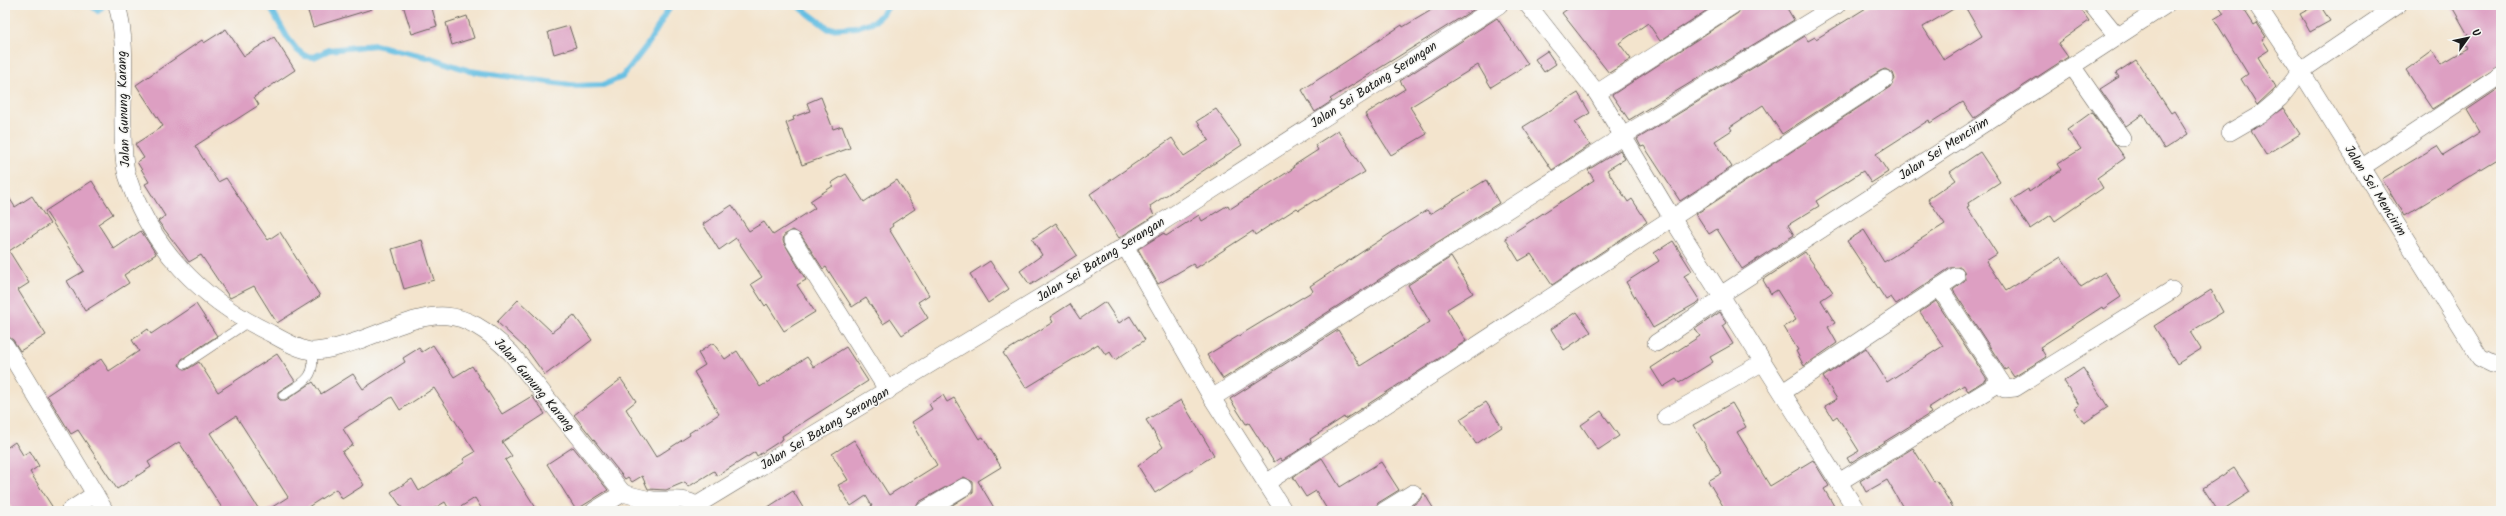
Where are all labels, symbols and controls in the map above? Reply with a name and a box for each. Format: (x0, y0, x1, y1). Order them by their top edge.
north arrow (2448, 18, 2488, 58)
text: U (2466, 25, 2485, 41)
street label: Jalan Sei Batang Serangan (1306, 36, 1442, 134)
street label: Jalan Gunung Karang (111, 50, 137, 168)
street label: Jalan Sei Mencirim (1895, 112, 1993, 186)
street label: Jalan Sei Mencirim (2338, 141, 2412, 241)
street label: Jalan Sei Batang Serangan (1033, 212, 1169, 308)
street label: Jalan Gunung Karang (488, 334, 580, 436)
street label: Jalan Sei Batang Serangan (756, 382, 894, 476)

